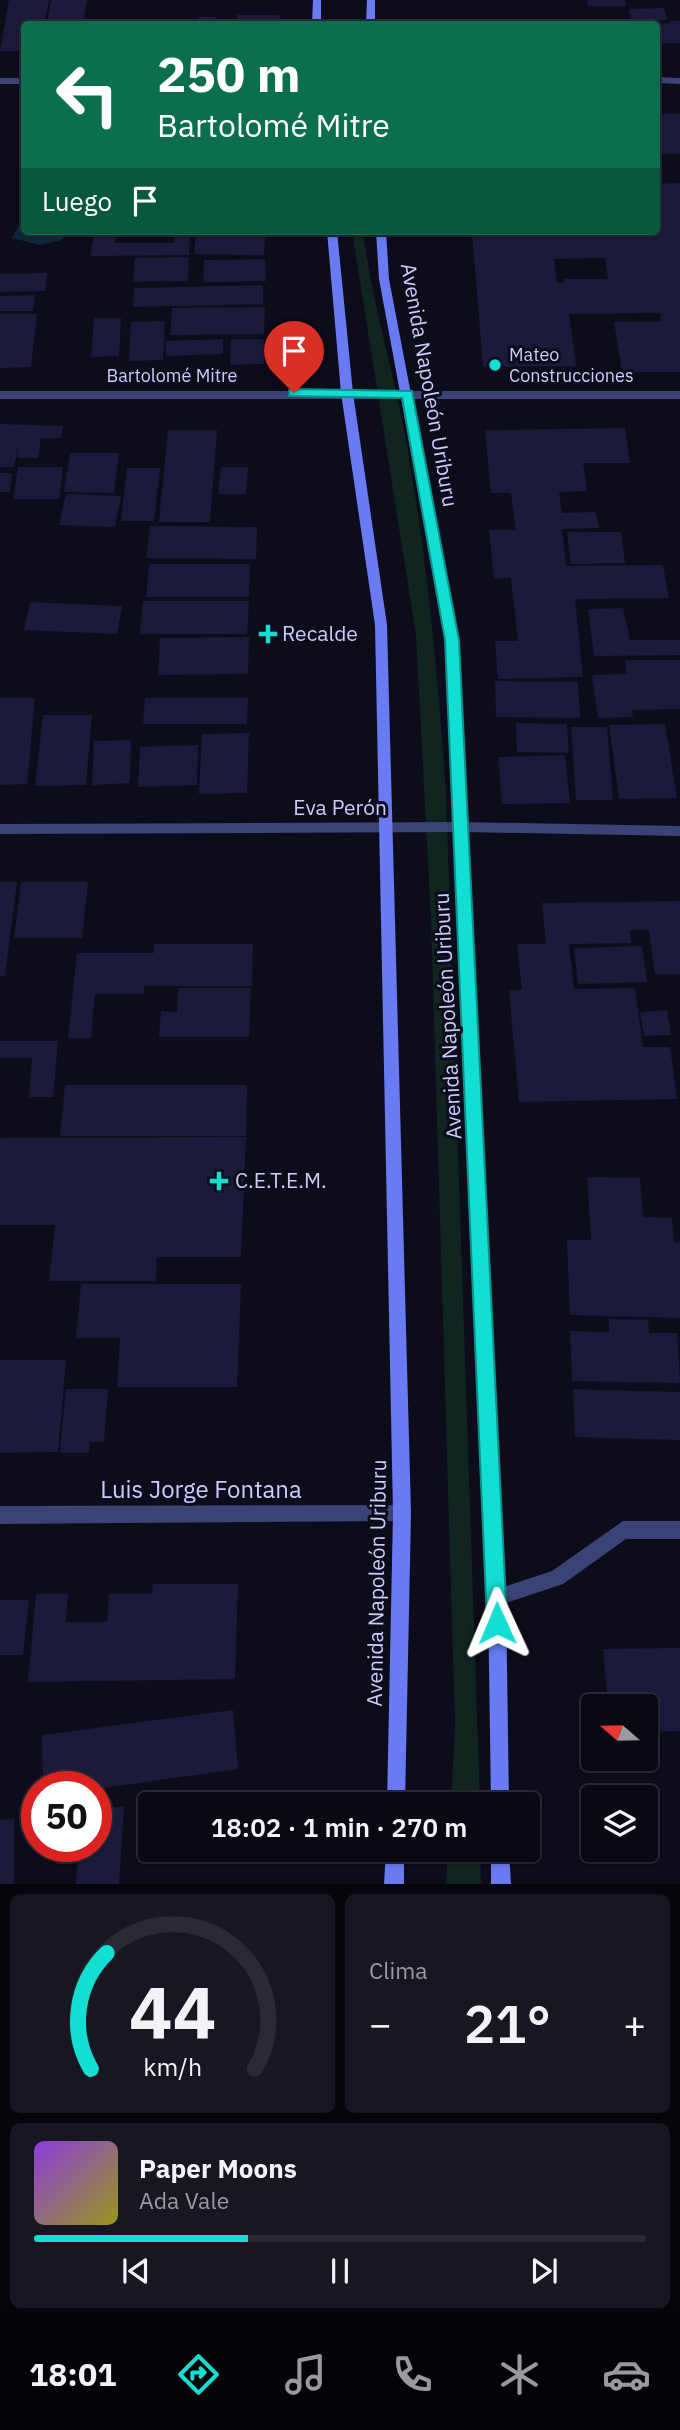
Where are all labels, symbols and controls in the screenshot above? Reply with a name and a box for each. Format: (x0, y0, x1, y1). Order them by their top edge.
text: 250 m (157, 42, 301, 105)
icon: left (42, 49, 133, 140)
text: Bartolomé Mitre (157, 104, 390, 146)
icon: arrive (126, 182, 164, 220)
text: Luego (42, 184, 112, 218)
street label: Avenida Napoleón Uriburu (395, 261, 465, 509)
pin (264, 321, 324, 393)
icon: arrive (275, 332, 313, 370)
place label: Mateo Construcciones (509, 343, 634, 387)
marker: Mateo Construcciones (487, 357, 503, 373)
street label: Bartolomé Mitre (106, 364, 238, 387)
place label: Recalde (282, 619, 358, 647)
marker: Recalde (260, 626, 276, 642)
street label: Eva Perón (293, 793, 387, 821)
street label: Avenida Napoleón Uriburu (427, 892, 467, 1140)
place label: C.E.T.E.M. (235, 1166, 327, 1194)
marker: C.E.T.E.M. (209, 1171, 229, 1191)
street label: Avenida Napoleón Uriburu (360, 1459, 392, 1707)
street label: Luis Jorge Fontana (100, 1473, 302, 1505)
position arrow (460, 1586, 534, 1660)
north arrow (581, 1694, 658, 1771)
map controls (581, 1694, 658, 1862)
speed limit sign: 50 (21, 1771, 112, 1862)
button: layers (581, 1785, 658, 1862)
text: 18:02 · 1 min · 270 m (211, 1810, 467, 1844)
text: Clima (369, 1955, 428, 1985)
text: 44 (129, 1965, 216, 2060)
text: 21° (464, 1990, 551, 2057)
text: − (369, 1999, 392, 2048)
text: + (623, 1999, 646, 2048)
text: km/h (143, 2050, 202, 2083)
text: Paper Moons (139, 2151, 297, 2185)
text: Ada Vale (139, 2185, 229, 2215)
icon: previous (117, 2252, 155, 2290)
icon: pause (321, 2252, 359, 2290)
icon: next (525, 2252, 563, 2290)
icon: directions (174, 2350, 223, 2399)
icon: music (281, 2350, 330, 2399)
icon: phone (388, 2350, 437, 2399)
icon: climate (495, 2350, 544, 2399)
icon: car (602, 2350, 651, 2399)
text: 18:01 (29, 2353, 116, 2395)

